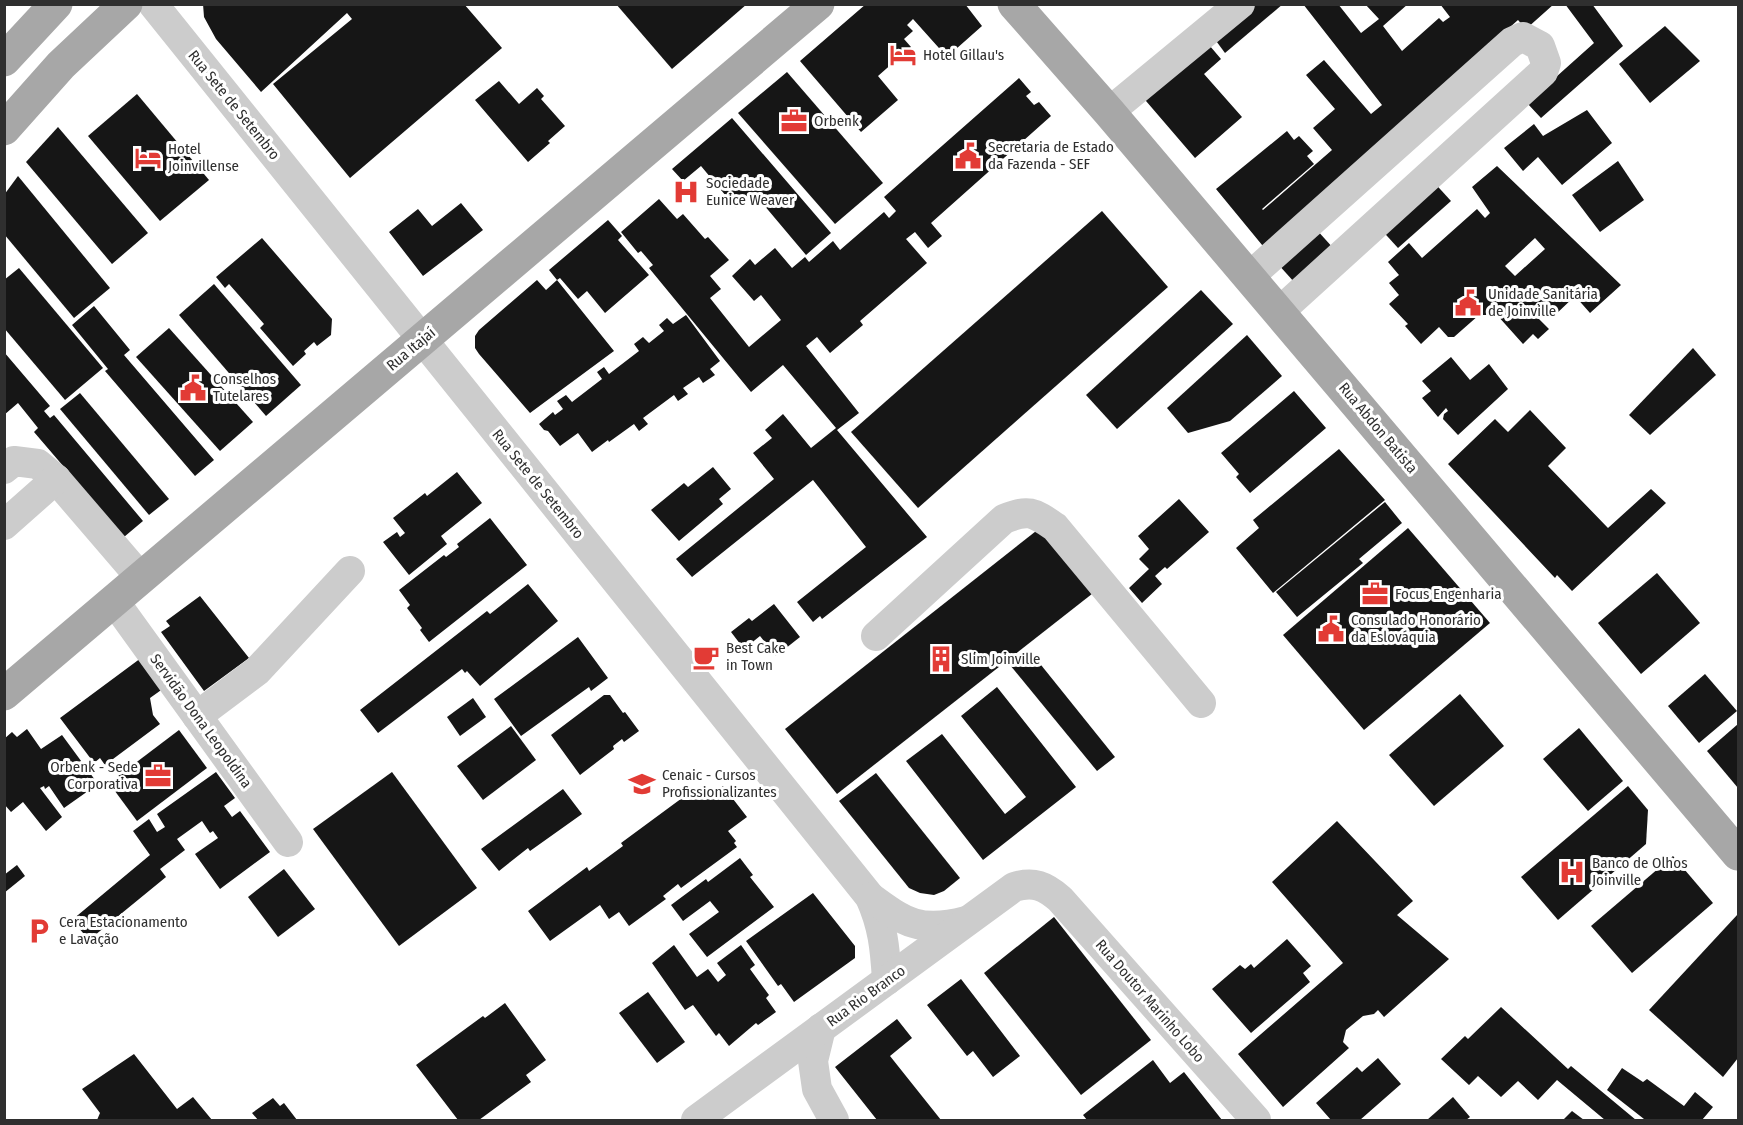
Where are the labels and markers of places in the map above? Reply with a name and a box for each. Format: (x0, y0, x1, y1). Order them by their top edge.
hotel icon: Hotel Gillau's (888, 40, 918, 70)
place label: Hotel Gillau's (923, 46, 1004, 64)
office icon: Orbenk (779, 106, 809, 136)
place label: Orbenk (814, 112, 859, 130)
place label: Secretaria de Estado da Fazenda - SEF (988, 138, 1114, 173)
place label: Hotel Joinvillense (168, 140, 239, 175)
public building icon: Secretaria de Estado da Fazenda - SEF (953, 141, 983, 171)
hotel icon: Hotel Joinvillense (133, 143, 163, 173)
place label: Sociedade Eunice Weaver (706, 174, 795, 209)
hospital icon: Sociedade Eunice Weaver (671, 177, 701, 207)
place label: Unidade Sanitária de Joinville (1488, 285, 1598, 320)
public building icon: Unidade Sanitária de Joinville (1453, 288, 1483, 318)
place label: Conselhos Tutelares (213, 370, 276, 405)
public building icon: Conselhos Tutelares (178, 373, 208, 403)
office icon: Focus Engenharia (1360, 579, 1390, 609)
place label: Focus Engenharia (1395, 585, 1502, 603)
place label: Consulado Honorário da Eslováquia (1351, 611, 1481, 646)
public building icon: Consulado Honorário da Eslováquia (1316, 614, 1346, 644)
place label: Best Cake in Town (726, 639, 786, 674)
cafe icon: Best Cake in Town (691, 642, 721, 672)
building icon: Slim Joinville (926, 644, 956, 674)
place label: Slim Joinville (961, 650, 1041, 668)
place label: Orbenk - Sede Corporativa (50, 758, 138, 793)
office icon: Orbenk - Sede Corporativa (143, 761, 173, 791)
place label: Cenaic - Cursos Profissionalizantes (662, 766, 777, 801)
school or university icon: Cenaic - Cursos Profissionalizantes (627, 769, 657, 799)
place label: Banco de Olhos Joinville (1592, 854, 1688, 889)
hospital icon: Banco de Olhos Joinville (1557, 857, 1587, 887)
place label: Cera Estacionamento e Lavação (59, 913, 188, 948)
parking icon: Cera Estacionamento e Lavação (24, 916, 54, 946)

